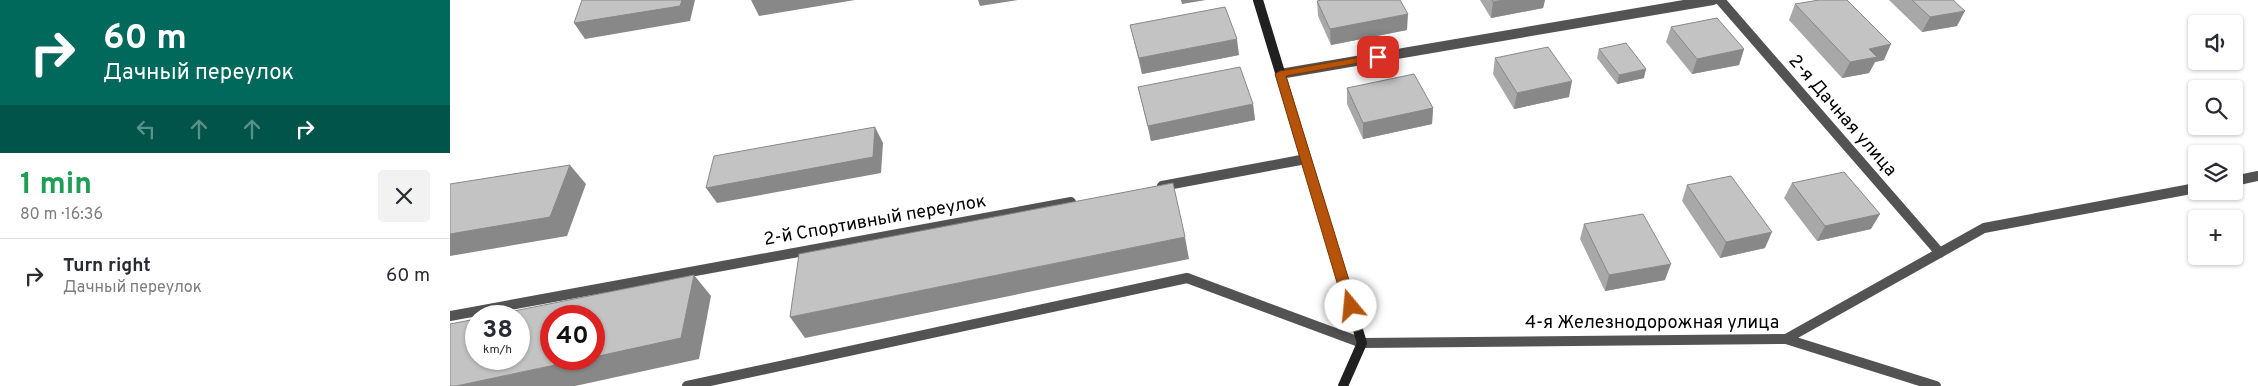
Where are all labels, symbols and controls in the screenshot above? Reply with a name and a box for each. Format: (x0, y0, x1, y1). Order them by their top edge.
map controls (2188, 15, 2243, 265)
button: sound (2188, 15, 2243, 70)
text: 60 m (103, 17, 187, 61)
icon: right (20, 20, 85, 85)
pin (1357, 36, 1399, 78)
icon: arrive (1364, 43, 1392, 71)
street label: 2-я Дачная улица (1783, 50, 1901, 182)
text: Дачный переулок (103, 60, 294, 87)
button: search (2188, 80, 2243, 135)
icon: left (132, 115, 160, 143)
icon: ahead (185, 115, 213, 143)
icon: ahead (238, 115, 266, 143)
icon: right (291, 115, 319, 143)
button: layers (2188, 145, 2243, 200)
text: 1 min (20, 167, 92, 204)
button: close (378, 170, 430, 222)
street label: 2-й Спортивный переулок (762, 190, 988, 252)
text: 80 m · 16:36 (20, 205, 103, 225)
button: + (2188, 210, 2243, 265)
text: Turn right (63, 254, 151, 278)
icon: right (20, 262, 48, 290)
text: 60 m (386, 264, 430, 288)
text: Дачный переулок (63, 278, 202, 298)
position arrow (1324, 279, 1376, 331)
speed limit sign: 40 (540, 305, 605, 370)
street label: 4-я Железнодорожная улица (1525, 312, 1779, 335)
text: 38 (482, 315, 513, 347)
text: km/h (483, 342, 512, 358)

